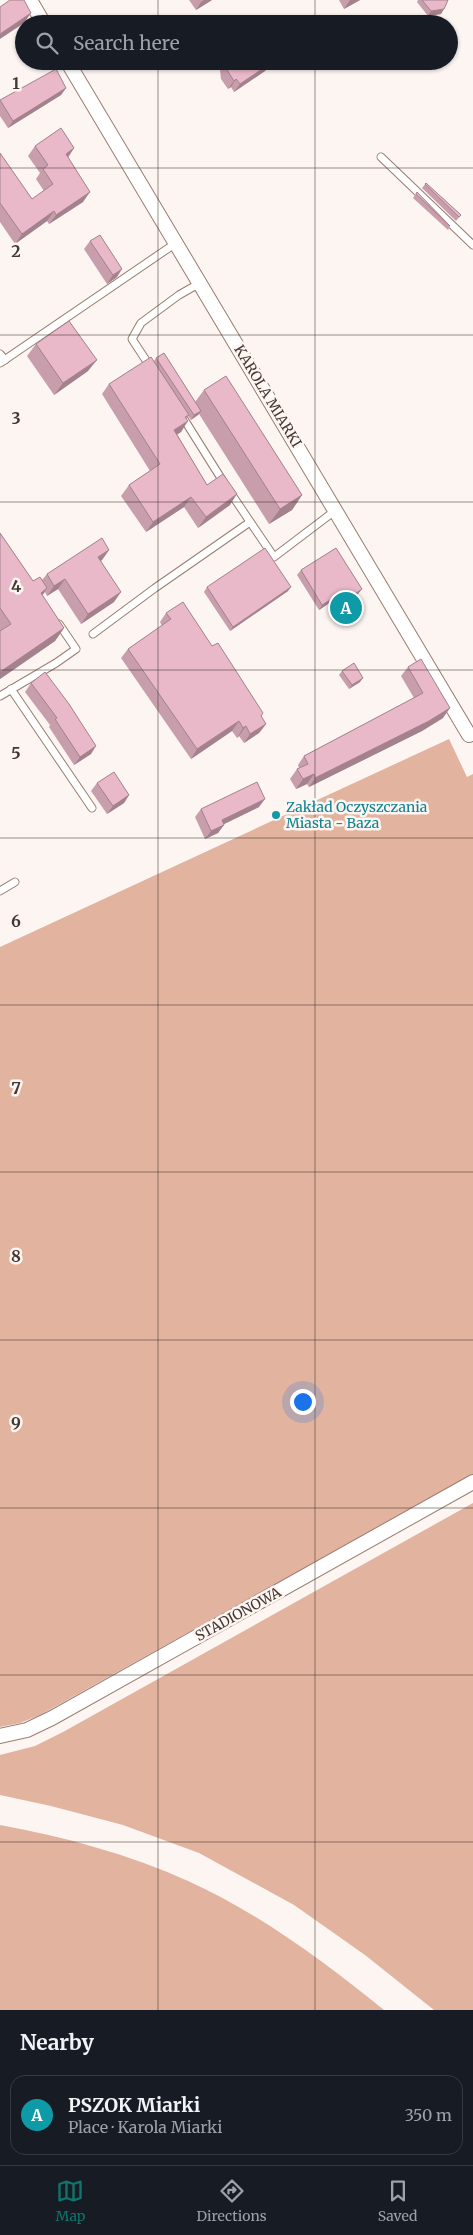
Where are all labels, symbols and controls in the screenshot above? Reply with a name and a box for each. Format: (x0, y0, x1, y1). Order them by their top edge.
search box (15, 15, 458, 70)
icon: search (33, 29, 61, 57)
text: Search here (73, 31, 180, 55)
text: 1 (12, 73, 20, 93)
text: 2 (11, 241, 21, 261)
street label: KAROLA MIARKI (230, 342, 306, 450)
text: 3 (11, 408, 21, 428)
text: 4 (11, 576, 21, 596)
pin: A (330, 589, 362, 627)
text: 5 (11, 743, 21, 763)
place label: Zakład Oczyszczania Miasta - Baza (286, 798, 428, 832)
marker: Zakład Oczyszczania Miasta - Baza (270, 809, 282, 821)
text: 6 (11, 911, 21, 931)
text: 7 (11, 1078, 21, 1098)
text: 8 (11, 1246, 21, 1266)
your location (290, 1389, 316, 1415)
text: 9 (11, 1413, 21, 1433)
street label: STADIONOWA (192, 1583, 284, 1645)
text: Nearby (20, 2029, 94, 2056)
text: PSZOK Miarki (68, 2093, 200, 2117)
text: A (31, 2105, 43, 2125)
text: 350 m (405, 2105, 452, 2125)
text: Place · Karola Miarki (68, 2117, 223, 2137)
tab: Map (56, 2177, 85, 2225)
tab: Directions (197, 2177, 267, 2225)
tab: Saved (378, 2177, 417, 2225)

